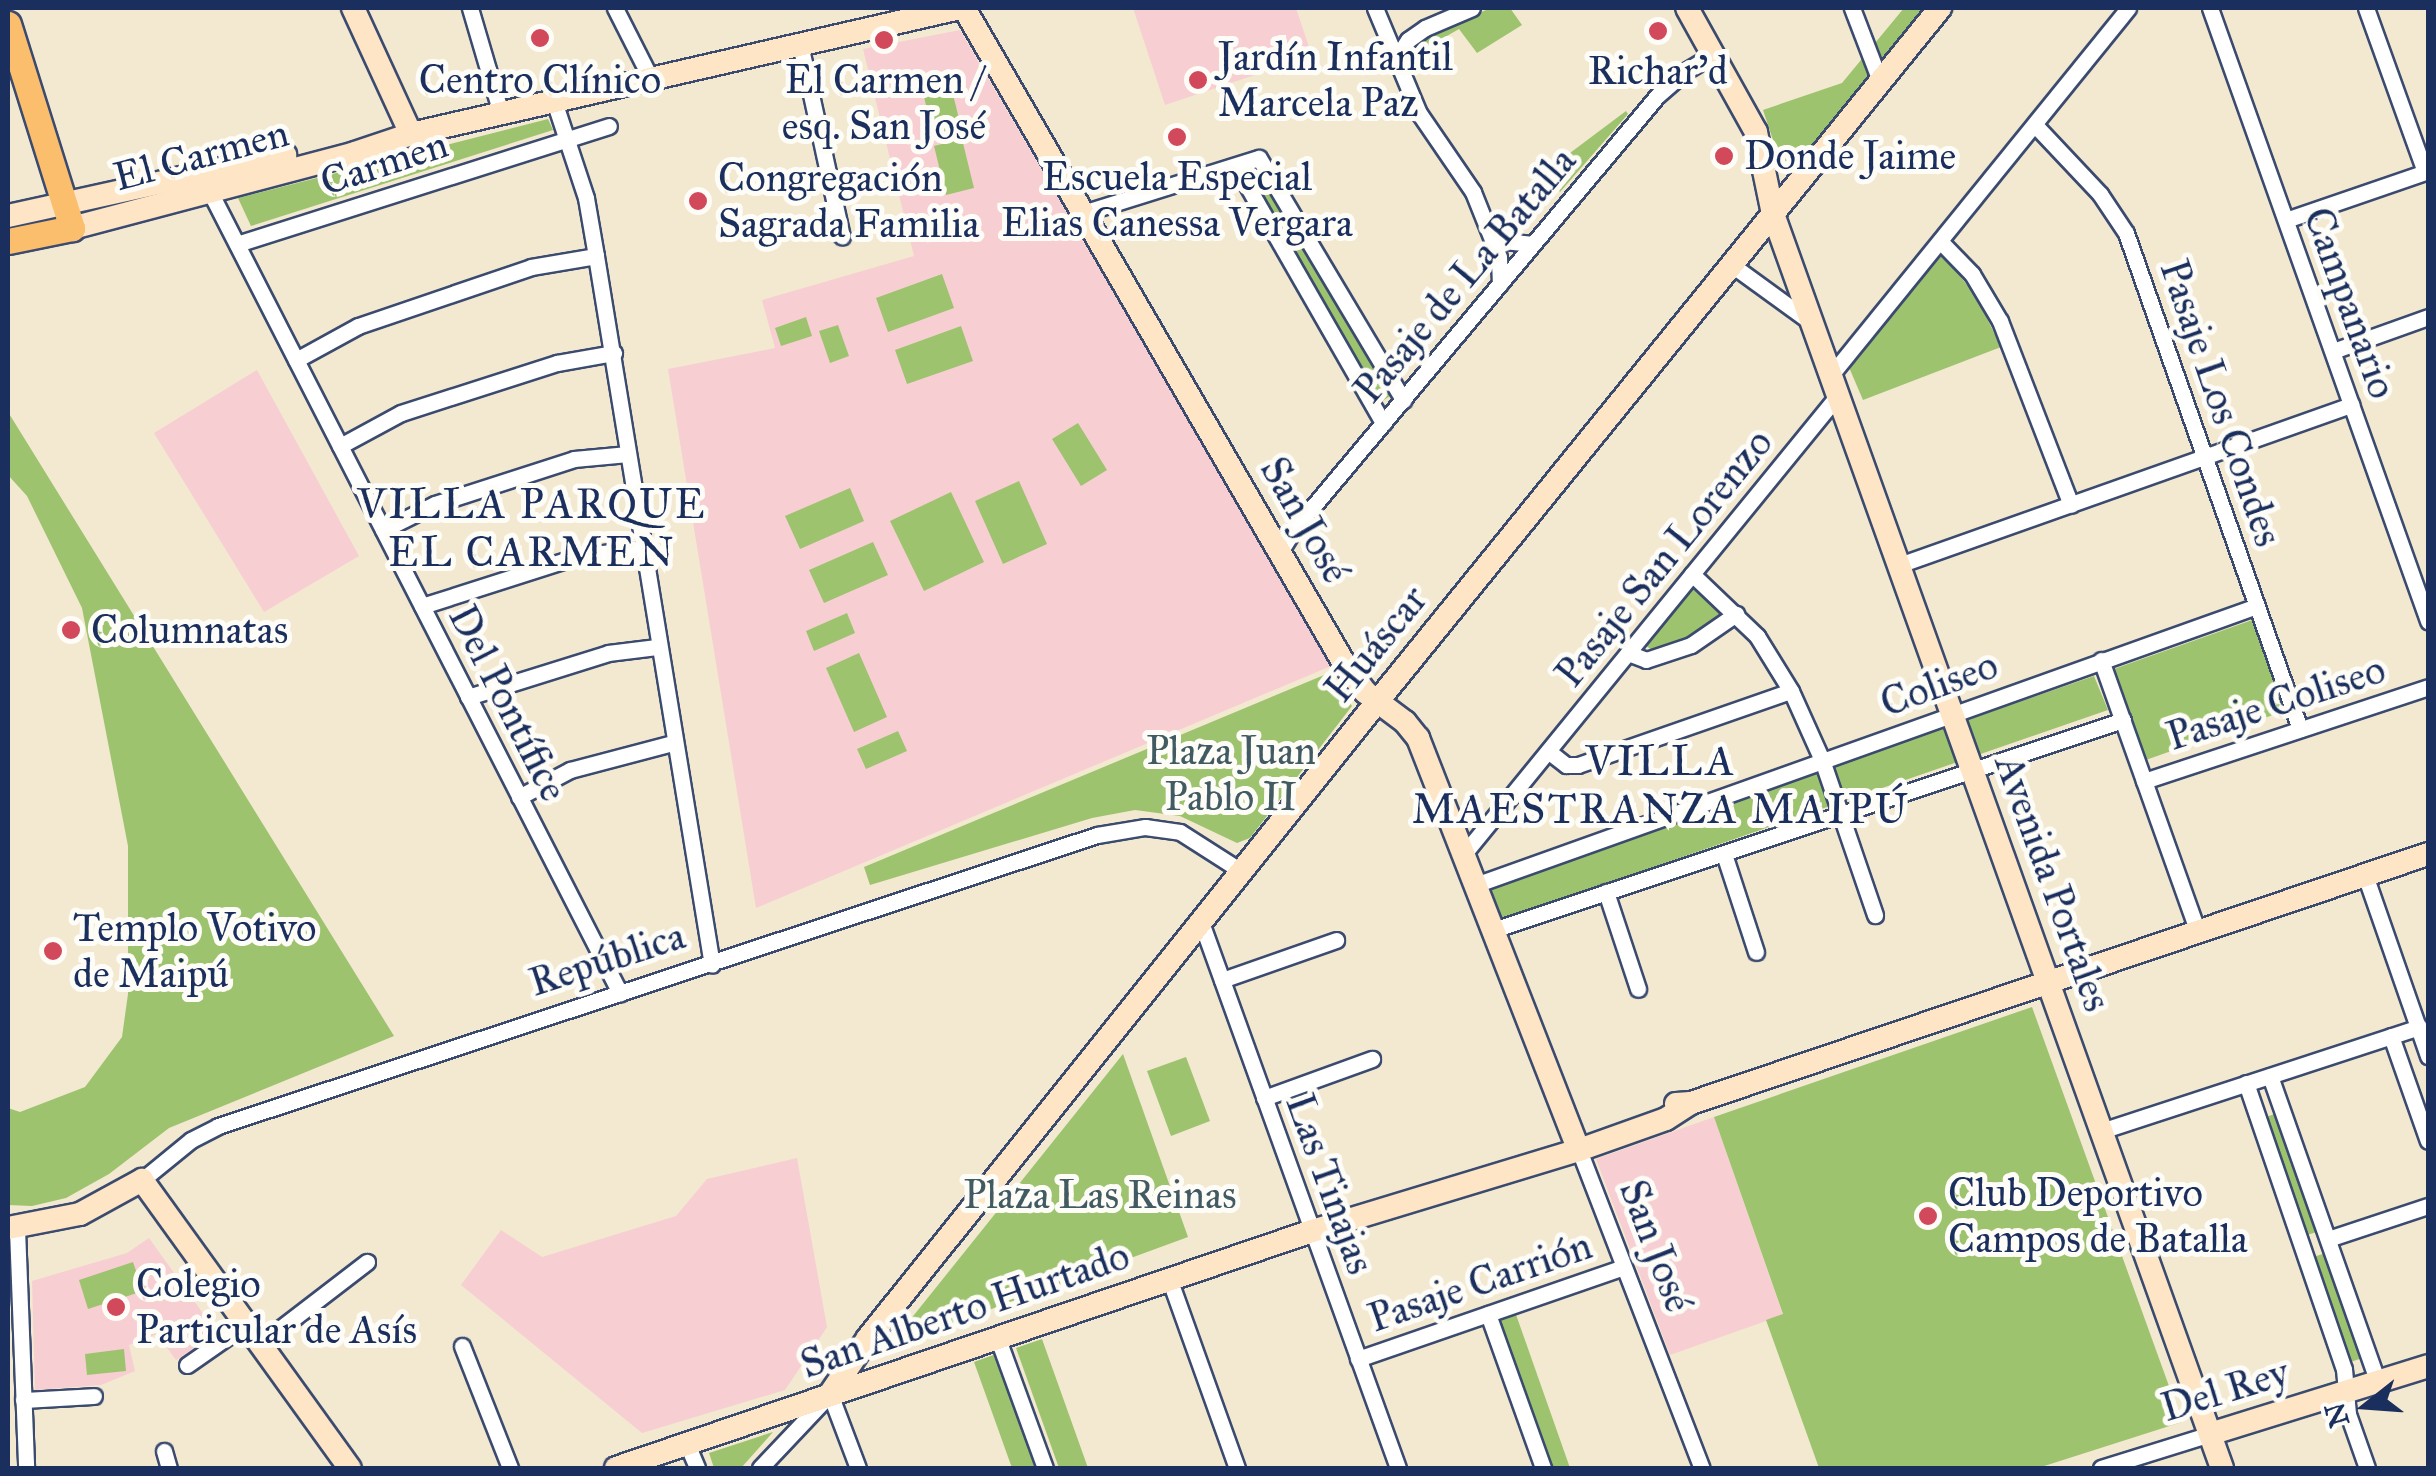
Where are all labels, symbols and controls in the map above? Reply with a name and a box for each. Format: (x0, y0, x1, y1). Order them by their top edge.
marker: Richar'd (1647, 20, 1669, 42)
marker: Centro Clínico (527, 25, 553, 51)
marker: El Carmen / esq. San José (873, 29, 895, 51)
place label: Jardín Infantil Marcela Paz (1218, 33, 1453, 127)
place label: Richar'd (1588, 47, 1728, 95)
place label: Centro Clínico (419, 56, 661, 104)
place label: El Carmen / esq. San José (782, 56, 986, 150)
marker: Jardín Infantil Marcela Paz (1187, 69, 1209, 91)
street label: El Carmen (108, 109, 294, 201)
street label: Carmen (314, 120, 454, 206)
marker: Escuela Especial Elias Canessa Vergara (1166, 126, 1188, 148)
place label: Donde Jaime (1744, 132, 1956, 180)
street label: Pasaje de La Batalla (1344, 137, 1586, 413)
marker: Donde Jaime (1713, 145, 1735, 167)
place label: Escuela Especial Elias Canessa Vergara (1001, 153, 1353, 247)
place label: Congregación Sagrada Familia (718, 154, 979, 248)
marker: Congregación Sagrada Familia (687, 190, 709, 212)
street label: Campanario (2293, 201, 2407, 405)
street label: Pasaje Los Condes (2150, 254, 2292, 552)
street label: Pasaje San Lorenzo (1545, 419, 1783, 697)
street label: San José (1250, 449, 1360, 591)
district label: VILLA PARQUE EL CARMEN (357, 479, 707, 578)
street label: Huáscar (1315, 576, 1437, 712)
street label: Del Pontífice (438, 597, 578, 809)
place label: Columnatas (91, 606, 288, 654)
marker: Columnatas (60, 619, 82, 641)
street label: Coliseo (1874, 641, 2004, 727)
street label: Pasaje Coliseo (2161, 645, 2391, 761)
park label: Plaza Juan Pablo II (1146, 727, 1316, 821)
district label: VILLA MAESTRANZA MAIPÚ (1412, 736, 1910, 834)
street label: Avenida Portales (1984, 748, 2122, 1018)
place label: Templo Votivo de Maipú (73, 904, 317, 998)
street label: República (523, 911, 691, 1007)
marker: Templo Votivo de Maipú (42, 940, 64, 962)
street label: Las Tinajas (1275, 1088, 1385, 1280)
place label: Club Deportivo Campos de Batalla (1948, 1169, 2248, 1263)
park label: Plaza Las Reinas (964, 1171, 1236, 1219)
street label: San José (1609, 1173, 1703, 1319)
marker: Club Deportivo Campos de Batalla (1917, 1205, 1939, 1227)
street label: Pasaje Carrión (1362, 1221, 1598, 1343)
street label: San Alberto Hurtado (794, 1231, 1136, 1389)
place label: Colegio Particular de Asís (136, 1260, 417, 1354)
marker: Colegio Particular de Asís (105, 1296, 127, 1318)
street label: Del Rey (2155, 1348, 2295, 1432)
north arrow (2316, 1356, 2416, 1456)
text: N (2317, 1398, 2357, 1431)

